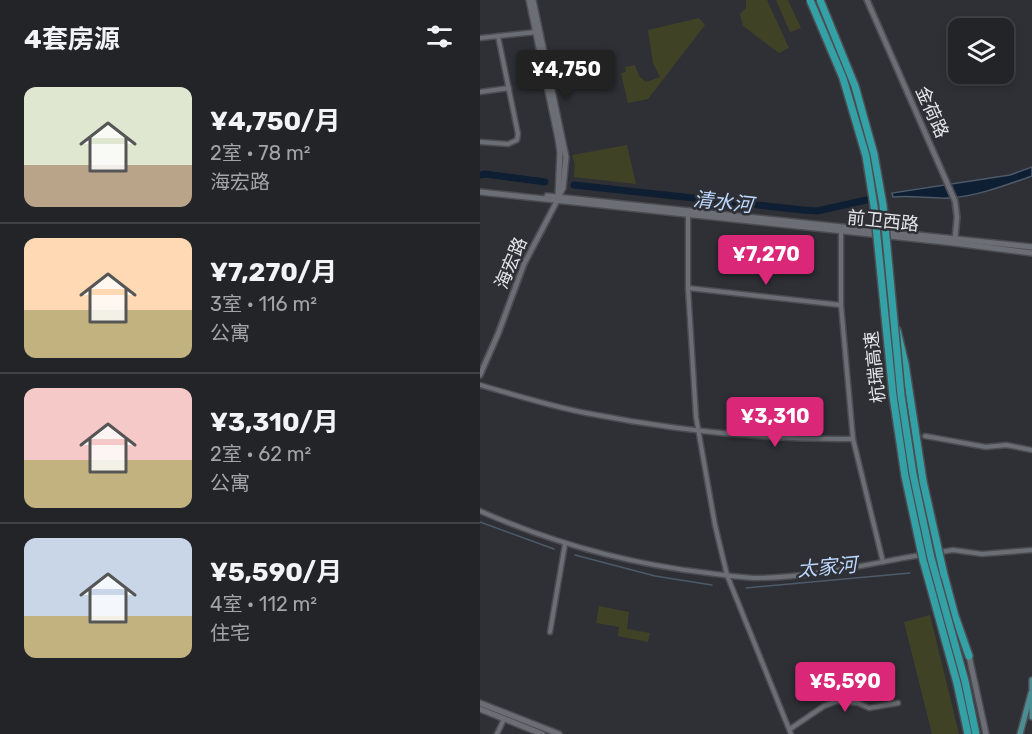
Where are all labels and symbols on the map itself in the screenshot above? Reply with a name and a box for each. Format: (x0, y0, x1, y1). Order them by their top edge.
pin: ¥4,750 (517, 50, 615, 101)
street label: 金荷路 (911, 83, 953, 141)
water label: 清水河 (692, 187, 758, 217)
street label: 前卫西路 (846, 206, 920, 236)
street label: 海宏路 (490, 234, 532, 292)
pin: ¥7,270 (717, 235, 815, 286)
street label: 杭瑞高速 (860, 330, 890, 404)
pin: ¥3,310 (726, 397, 824, 448)
water label: 太家河 (796, 552, 862, 582)
pin: ¥5,590 (796, 662, 894, 713)

